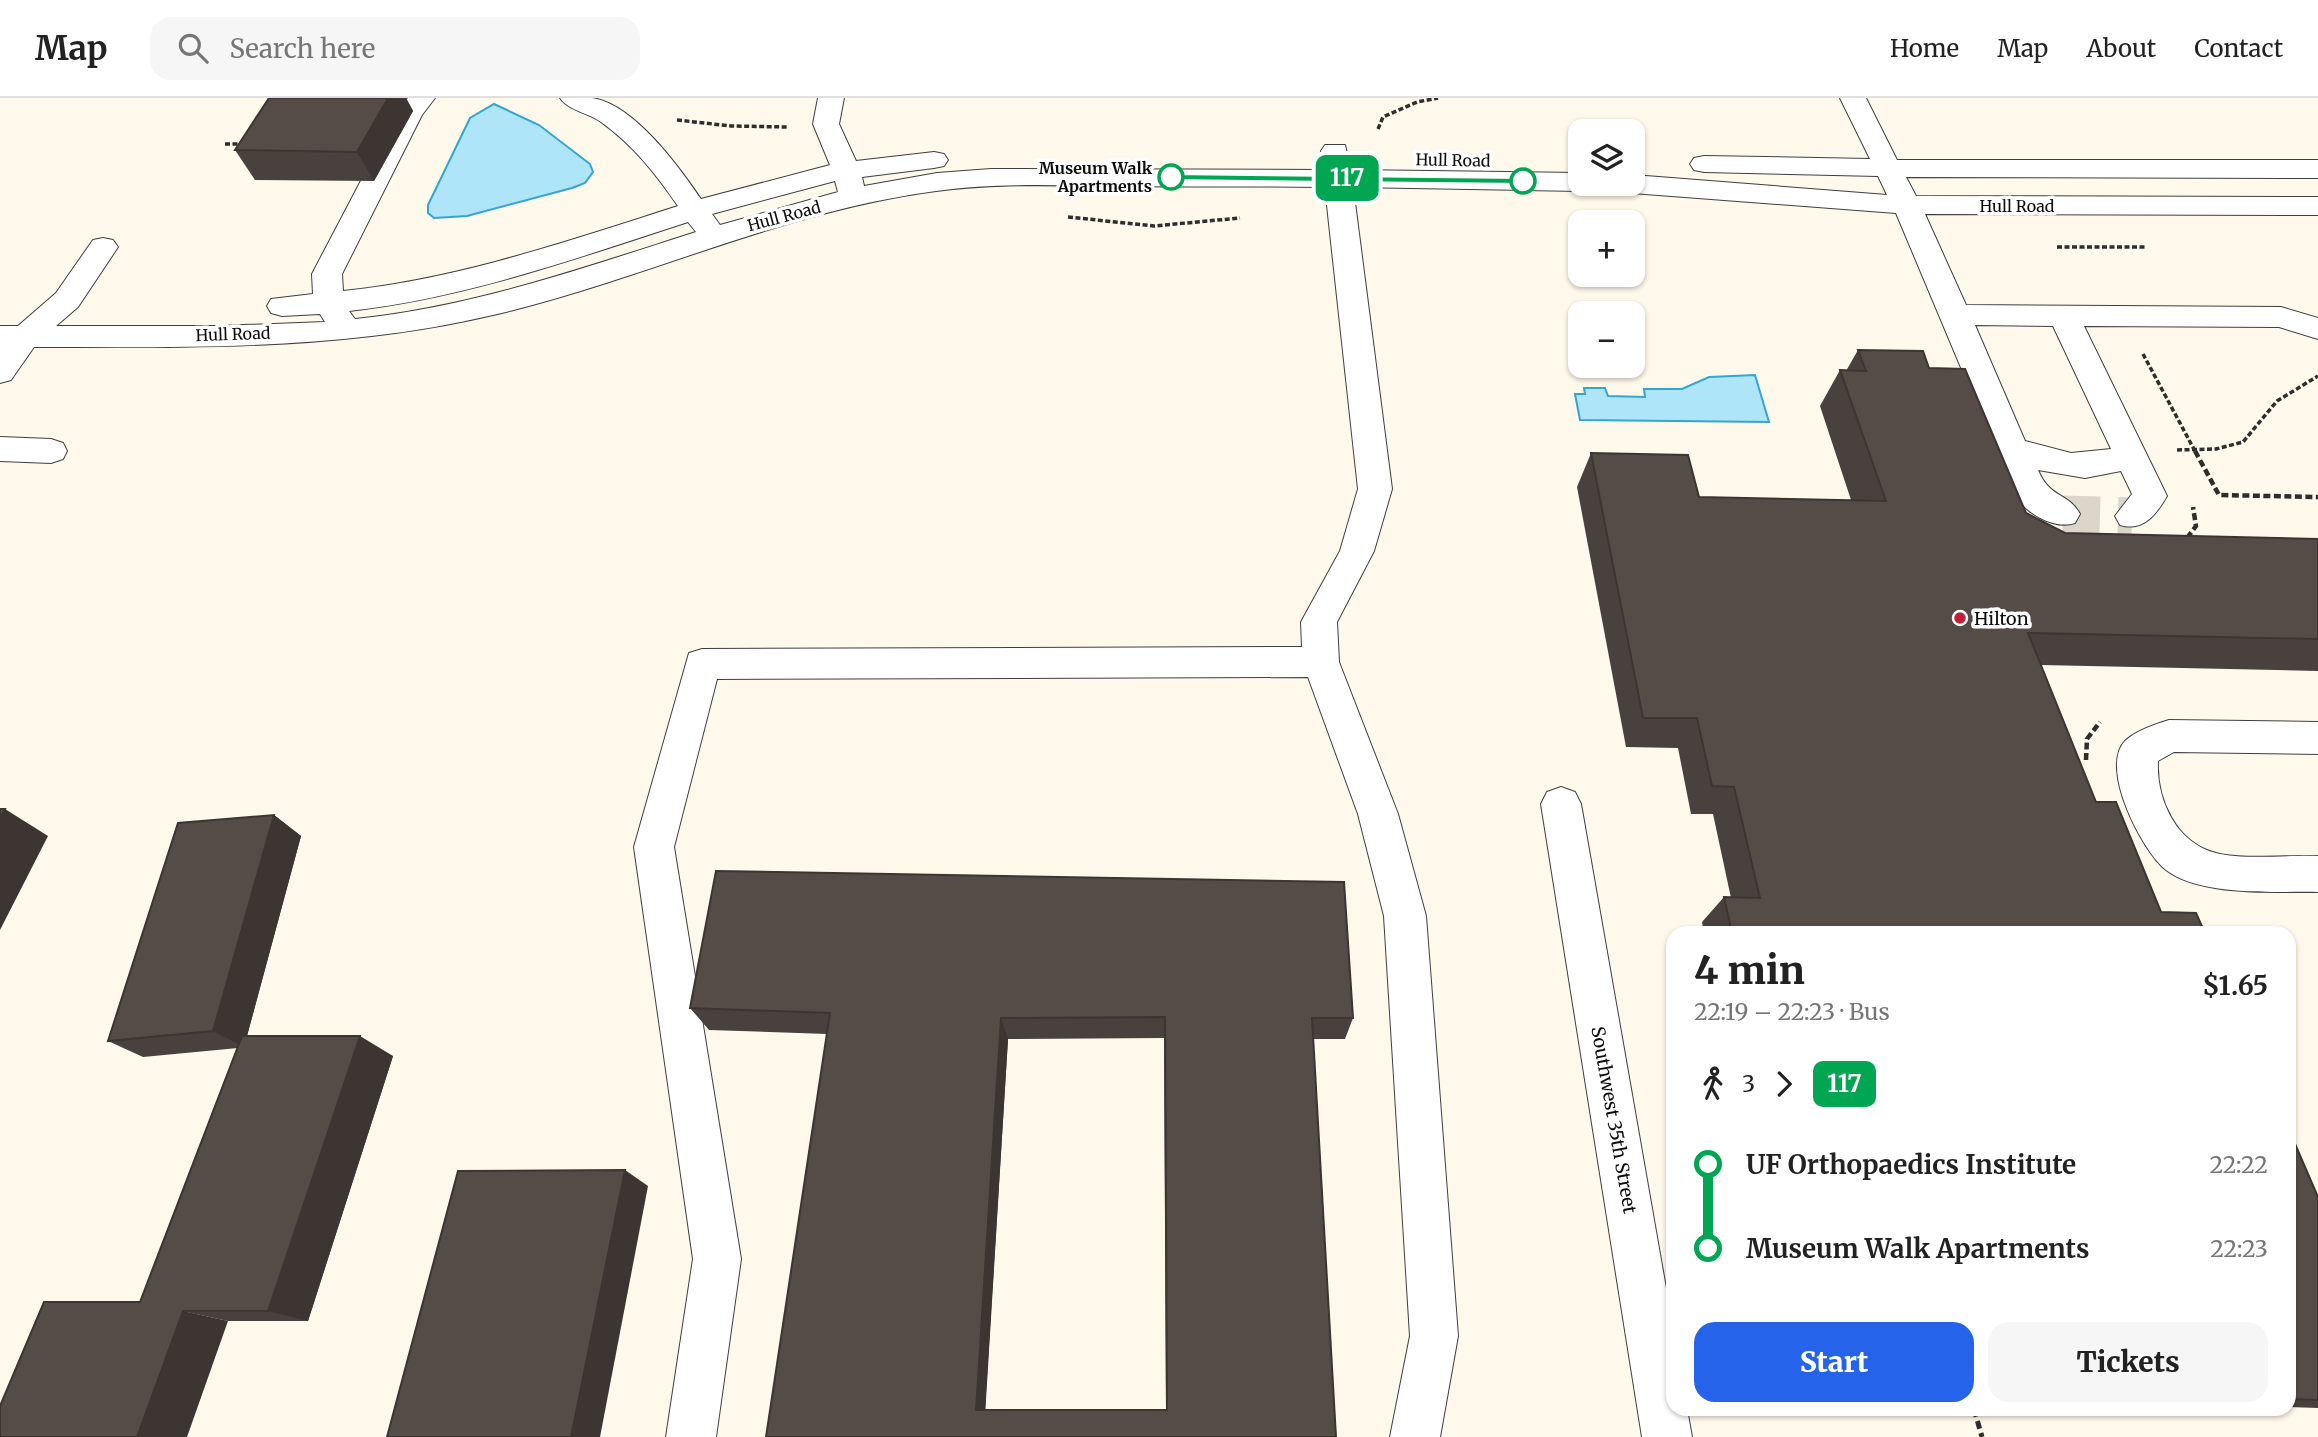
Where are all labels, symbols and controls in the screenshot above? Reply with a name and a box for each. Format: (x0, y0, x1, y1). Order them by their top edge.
search box (150, 17, 640, 80)
text: Map (35, 28, 108, 69)
icon: search (174, 29, 212, 67)
text: Search here (230, 32, 375, 65)
text: Home (1890, 33, 1959, 64)
text: Map (1997, 33, 2048, 64)
text: About (2086, 33, 2156, 64)
text: Contact (2194, 33, 2283, 64)
map controls (1568, 119, 1645, 378)
button: layers (1568, 119, 1645, 196)
street label: Hull Road (1415, 149, 1491, 171)
line badge: 117 (1307, 155, 1387, 201)
place label: Museum Walk Apartments (1039, 158, 1153, 196)
text: 117 (1330, 162, 1364, 193)
marker: Museum Walk Apartments (1158, 164, 1184, 190)
unlabelled marker (1510, 168, 1536, 194)
street label: Hull Road (1979, 196, 2055, 216)
street label: Hull Road (745, 197, 823, 235)
button: + (1568, 210, 1645, 287)
button: − (1568, 301, 1645, 378)
street label: Hull Road (195, 323, 271, 345)
place label: Hilton (1974, 607, 2029, 630)
marker: Hilton (1952, 610, 1968, 626)
text: 4 min (1694, 947, 1805, 994)
text: $1.65 (2202, 969, 2268, 1002)
text: 22:19 – 22:23 · Bus (1694, 997, 1890, 1026)
street label: Southwest 35th Street (1586, 1025, 1642, 1215)
icon: walk (1694, 1065, 1732, 1103)
icon: forward (1765, 1065, 1803, 1103)
text: 117 (1827, 1068, 1862, 1099)
text: 3 (1742, 1069, 1755, 1098)
text: UF Orthopaedics Institute (1746, 1148, 2076, 1181)
text: 22:22 (2209, 1150, 2268, 1179)
text: Museum Walk Apartments (1746, 1232, 2089, 1265)
text: 22:23 (2210, 1234, 2268, 1263)
button: Start (1694, 1322, 1974, 1402)
button: Tickets (1988, 1322, 2268, 1402)

